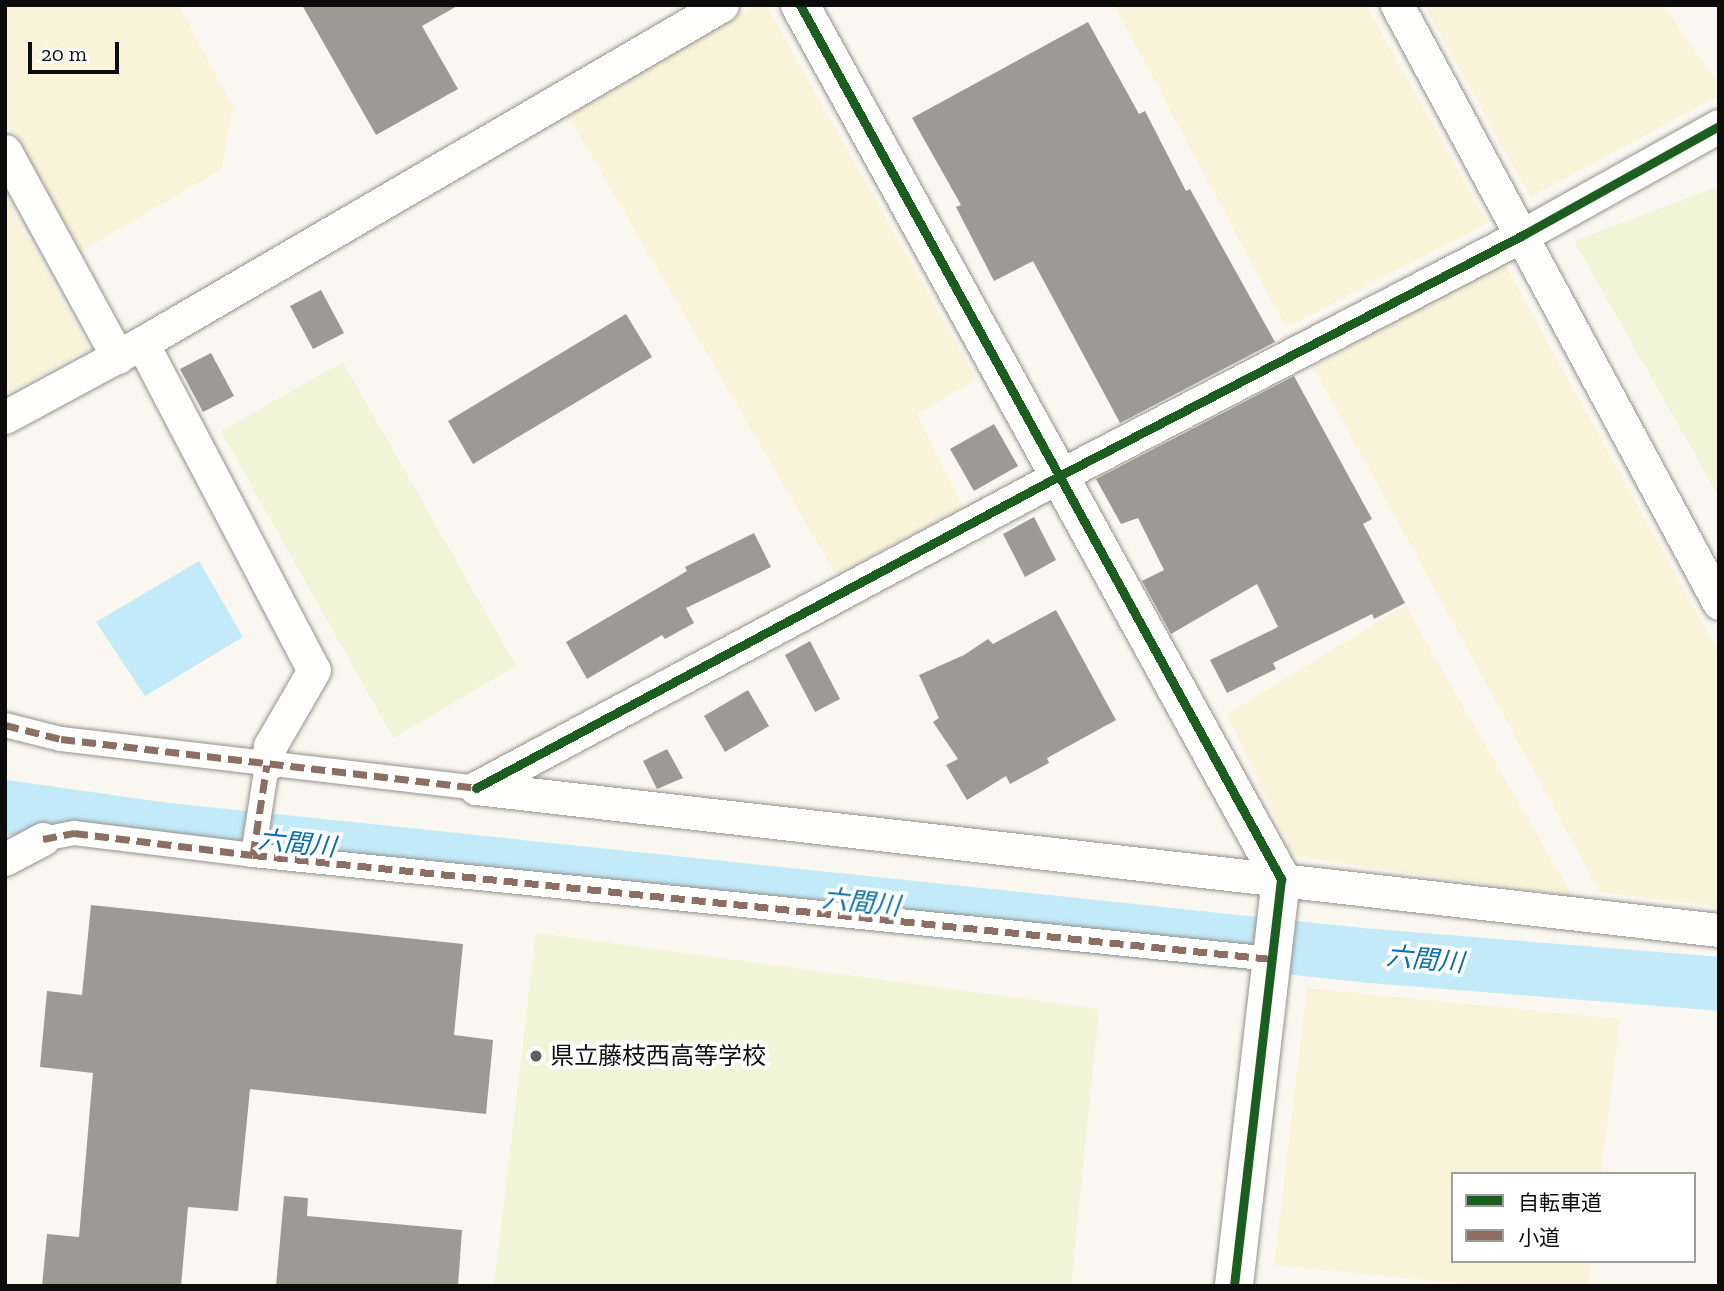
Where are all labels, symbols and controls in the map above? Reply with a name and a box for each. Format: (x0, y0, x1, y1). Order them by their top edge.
scale bar (32, 28, 122, 72)
text: 20 m (41, 41, 87, 66)
water label: 六間川 (257, 824, 337, 864)
water label: 六間川 (821, 883, 901, 923)
water label: 六間川 (1385, 941, 1465, 979)
place label: 県立藤枝西高等学校 (550, 1042, 766, 1070)
marker: 県立藤枝西高等学校 (528, 1048, 544, 1064)
legend (1451, 1172, 1696, 1263)
text: 自転車道 (1518, 1190, 1602, 1215)
text: 小道 (1518, 1225, 1560, 1250)

